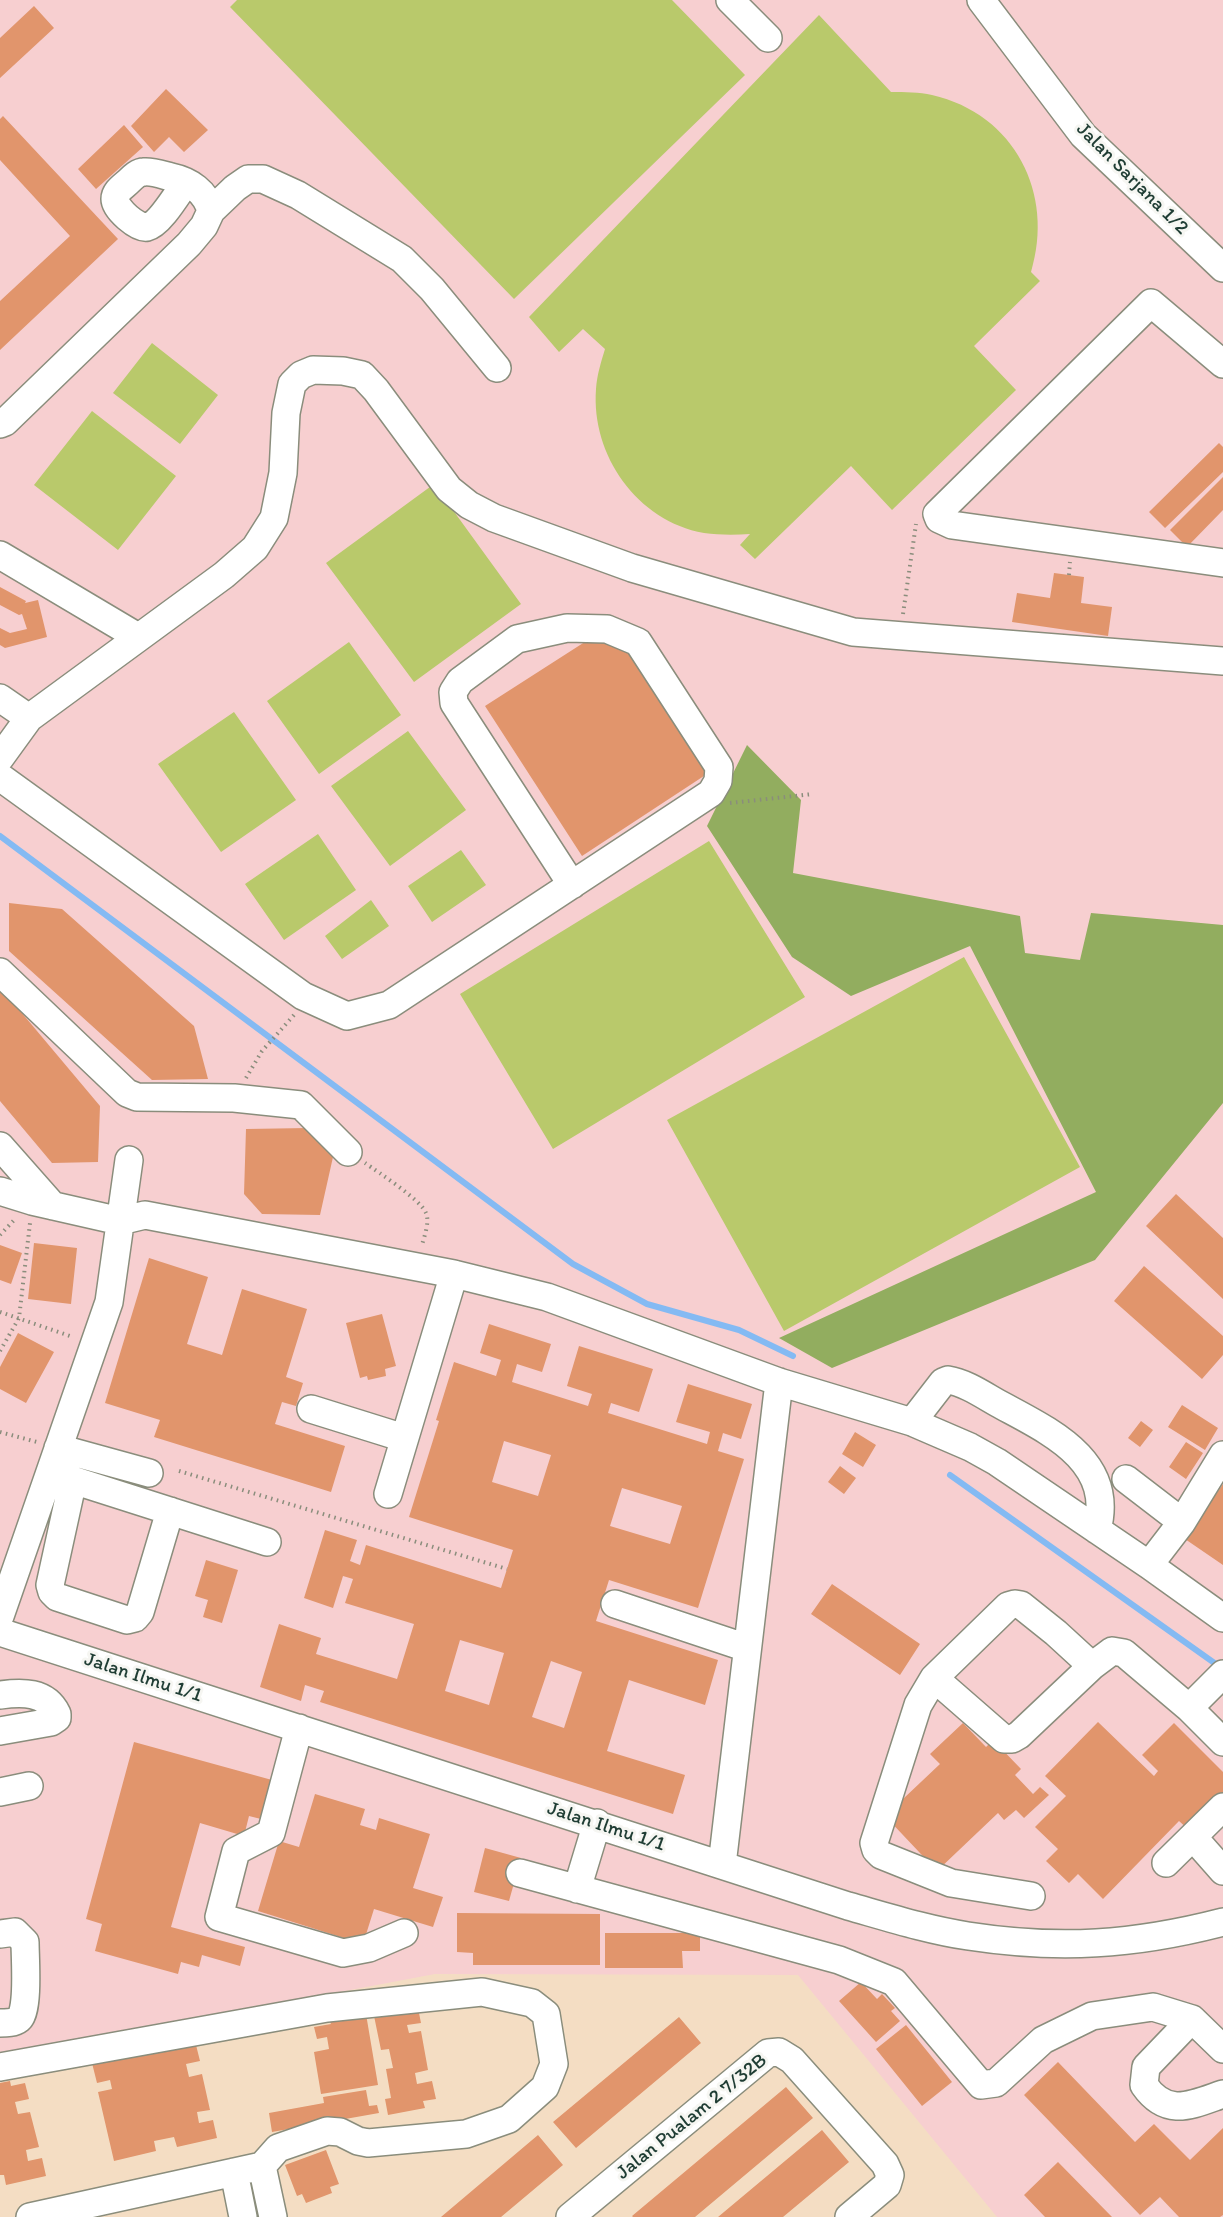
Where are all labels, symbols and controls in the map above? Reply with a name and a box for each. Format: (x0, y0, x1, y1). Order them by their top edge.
street label: Jalan Sarjana 1/2 (1071, 118, 1193, 240)
street label: Jalan Ilmu 1/1 (81, 1648, 205, 1708)
street label: Jalan Ilmu 1/1 (544, 1797, 668, 1857)
street label: Jalan Pualam 2 7/32B (612, 2049, 772, 2185)

